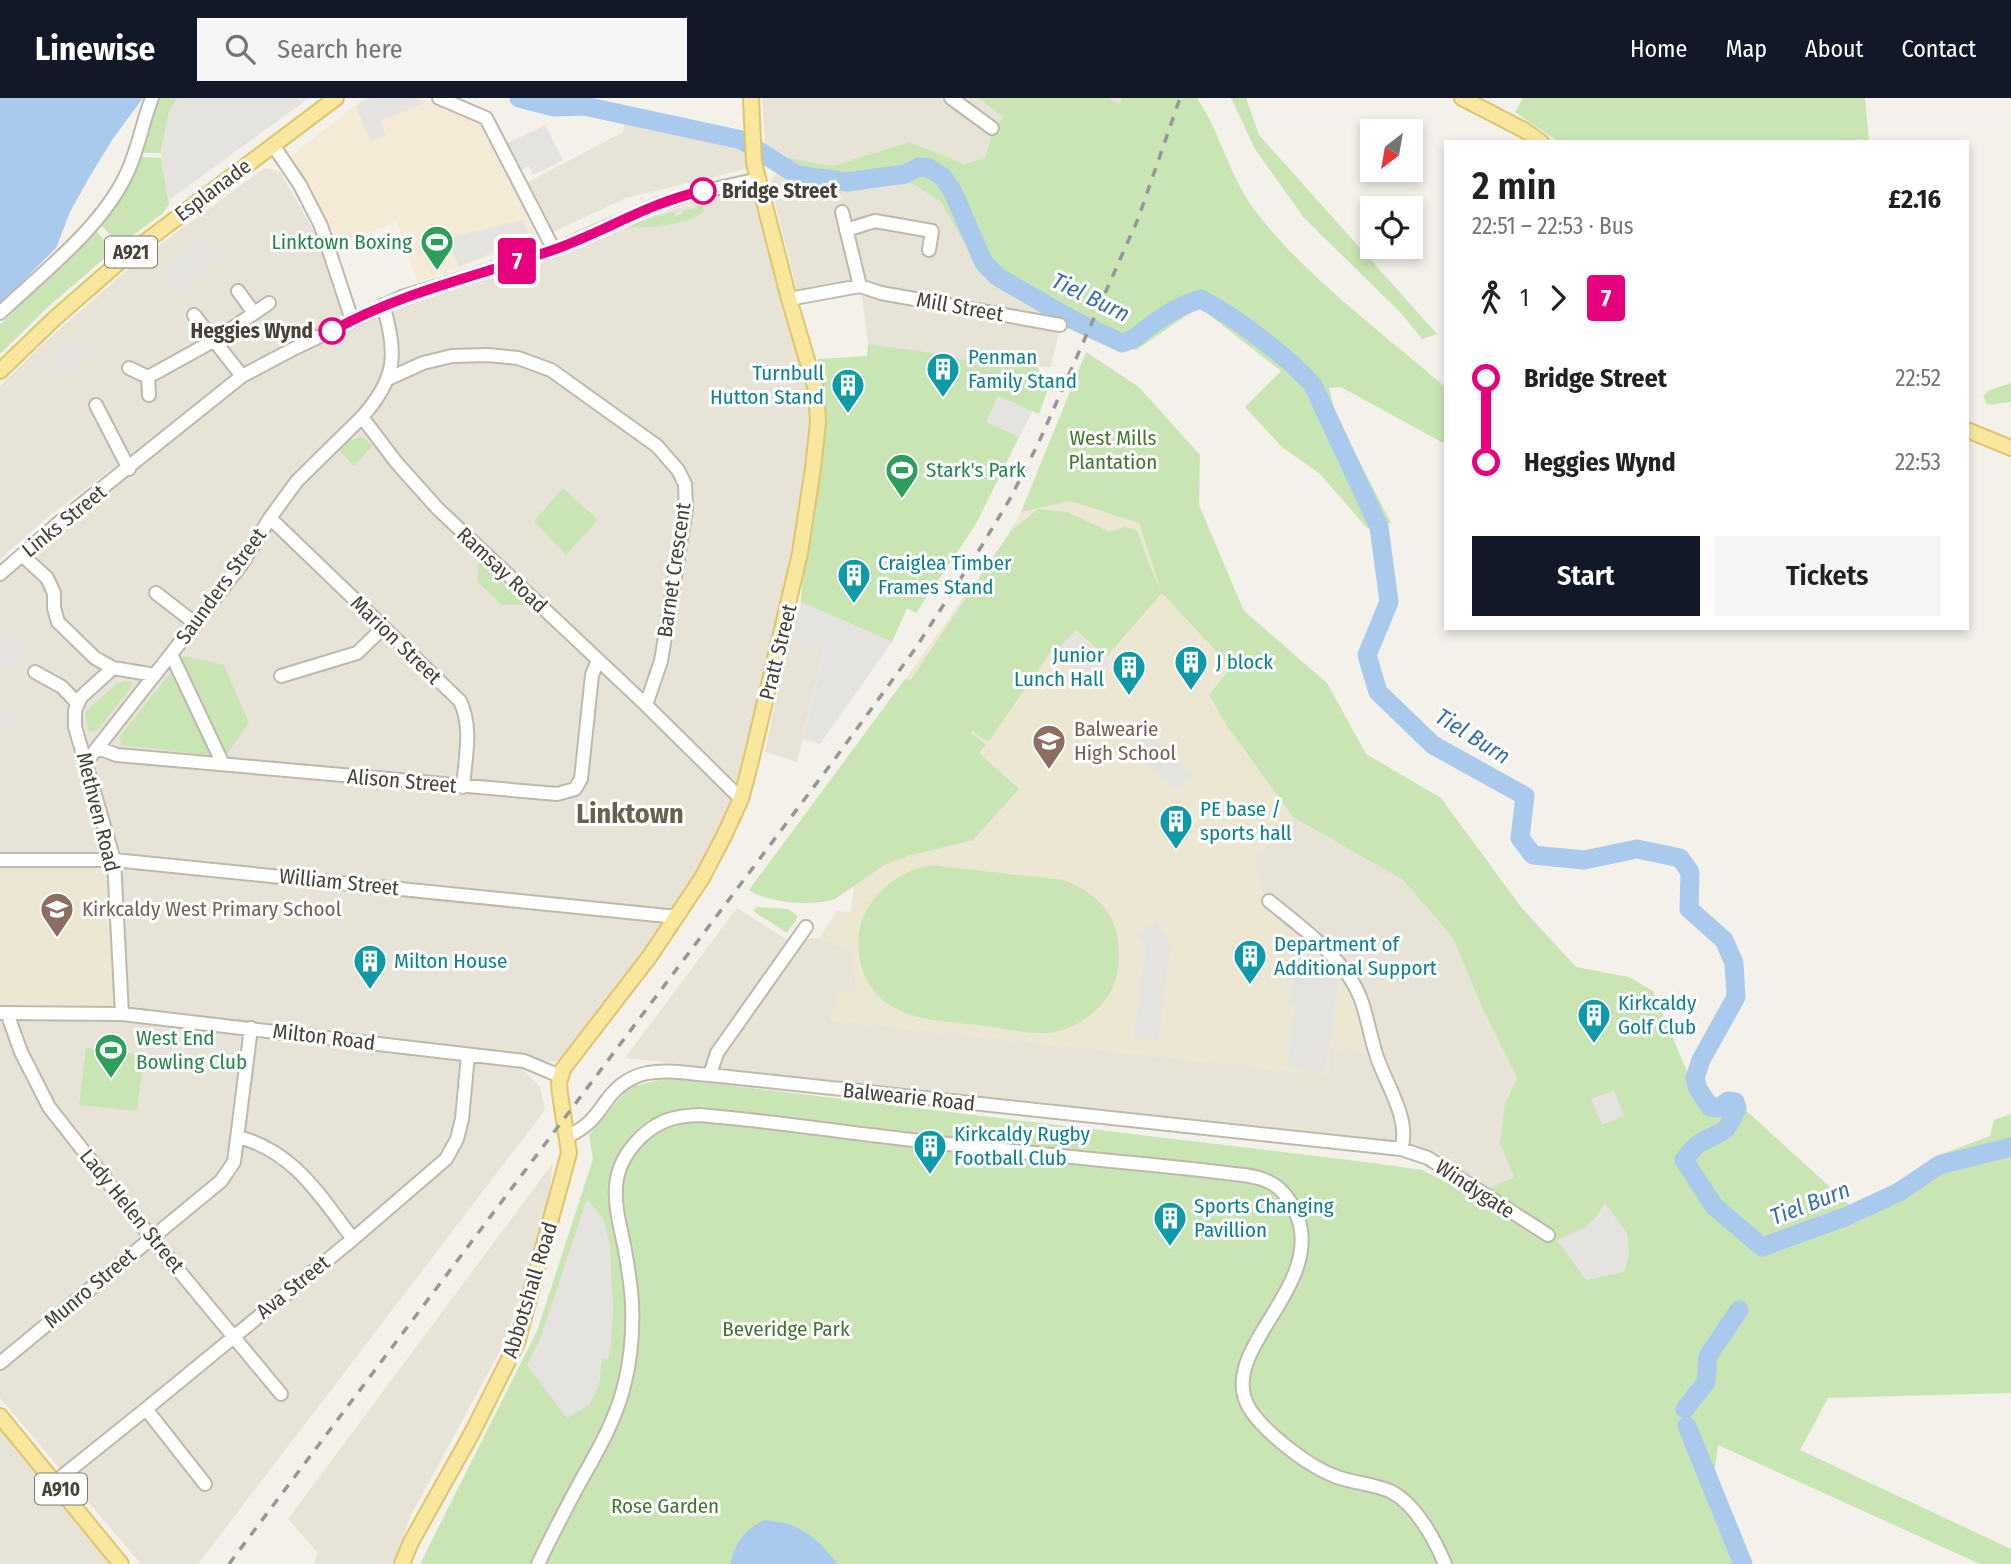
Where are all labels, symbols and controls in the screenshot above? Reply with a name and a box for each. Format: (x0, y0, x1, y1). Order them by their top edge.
search box (197, 18, 687, 81)
text: Linewise (35, 29, 155, 69)
icon: search (221, 30, 259, 68)
text: Search here (277, 34, 403, 65)
text: Home (1630, 35, 1687, 63)
text: Map (1725, 35, 1767, 63)
text: About (1805, 35, 1863, 63)
text: Contact (1901, 35, 1976, 63)
north arrow (1360, 119, 1423, 182)
map controls (1360, 119, 1423, 259)
street label: Esplanade (170, 153, 256, 227)
text: 2 min (1472, 163, 1556, 209)
marker: Bridge Street (690, 178, 716, 204)
place label: Bridge Street (722, 178, 838, 204)
text: £2.16 (1888, 184, 1941, 215)
button: locate (1360, 196, 1423, 259)
text: 22:51 – 22:53 · Bus (1472, 212, 1634, 240)
sports icon: Linktown Boxing (418, 223, 456, 272)
place label: Linktown Boxing (271, 229, 412, 255)
road number: A921 (105, 236, 157, 268)
line badge: 7 (494, 238, 540, 284)
text: 7 (512, 247, 522, 275)
water label: Tiel Burn (1047, 266, 1135, 328)
icon: walk (1472, 279, 1510, 317)
icon: forward (1539, 279, 1577, 317)
text: 1 (1520, 284, 1529, 312)
text: 7 (1601, 284, 1611, 312)
street label: Mill Street (914, 287, 1006, 327)
place label: Heggies Wynd (191, 318, 313, 344)
marker: Heggies Wynd (319, 318, 345, 344)
place label: Penman Family Stand (968, 344, 1077, 394)
building icon: Penman Family Stand (924, 350, 962, 399)
place label: Turnbull Hutton Stand (710, 360, 824, 410)
text: Bridge Street (1524, 363, 1667, 394)
text: 22:52 (1895, 364, 1941, 392)
building icon: Turnbull Hutton Stand (829, 366, 867, 415)
park label: West Mills Plantation (1069, 425, 1157, 475)
text: Heggies Wynd (1524, 447, 1676, 478)
text: 22:53 (1895, 448, 1941, 476)
sports icon: Stark's Park (883, 451, 921, 500)
place label: Stark's Park (926, 457, 1026, 483)
street label: Links Street (17, 479, 111, 563)
street label: Barnet Crescent (652, 501, 696, 639)
street label: Ramsay Road (451, 522, 553, 618)
street label: Saunders Street (170, 523, 272, 649)
button: Start (1472, 536, 1700, 616)
button: Tickets (1714, 536, 1941, 616)
place label: Craiglea Timber Frames Stand (878, 550, 1012, 600)
building icon: Craiglea Timber Frames Stand (835, 556, 873, 605)
street label: Marion Street (345, 590, 447, 690)
street label: Pratt Street (754, 601, 802, 703)
place label: Junior Lunch Hall (1014, 642, 1105, 692)
building icon: J block (1172, 643, 1210, 692)
building icon: Junior Lunch Hall (1110, 648, 1148, 697)
place label: J block (1216, 649, 1273, 675)
water label: Tiel Burn (1430, 702, 1516, 770)
place label: Balwearie High School (1074, 716, 1176, 766)
school or university icon: Balwearie High School (1030, 722, 1068, 771)
street label: Methven Road (71, 750, 125, 874)
street label: Alison Street (346, 763, 458, 799)
place label: PE base / sports hall (1200, 796, 1292, 846)
district label: Linktown (576, 797, 684, 830)
building icon: PE base / sports hall (1157, 802, 1195, 851)
street label: William Street (278, 863, 400, 901)
school or university icon: Kirkcaldy West Primary School (38, 890, 76, 939)
place label: Kirkcaldy West Primary School (82, 896, 342, 922)
place label: Department of Additional Support (1274, 931, 1437, 981)
building icon: Department of Additional Support (1231, 937, 1269, 986)
building icon: Milton House (351, 942, 389, 991)
place label: Milton House (394, 948, 507, 974)
place label: Kirkcaldy Golf Club (1618, 990, 1697, 1040)
building icon: Kirkcaldy Golf Club (1575, 996, 1613, 1045)
street label: Milton Road (271, 1018, 377, 1056)
place label: West End Bowling Club (136, 1025, 247, 1075)
sports icon: West End Bowling Club (92, 1031, 130, 1080)
street label: Balwearie Road (842, 1077, 976, 1117)
place label: Kirkcaldy Rugby Football Club (954, 1121, 1091, 1171)
building icon: Kirkcaldy Rugby Football Club (911, 1127, 949, 1176)
street label: Lady Helen Street (74, 1144, 190, 1278)
street label: Windygate (1430, 1154, 1520, 1224)
water label: Tiel Burn (1766, 1175, 1854, 1231)
place label: Sports Changing Pavillion (1194, 1193, 1334, 1243)
building icon: Sports Changing Pavillion (1151, 1199, 1189, 1248)
street label: Abbotshall Road (497, 1219, 563, 1361)
street label: Munro Street (39, 1242, 141, 1334)
street label: Ava Street (251, 1249, 335, 1324)
park label: Beveridge Park (722, 1316, 850, 1342)
road number: A910 (35, 1474, 87, 1504)
park label: Rose Garden (611, 1493, 719, 1519)

